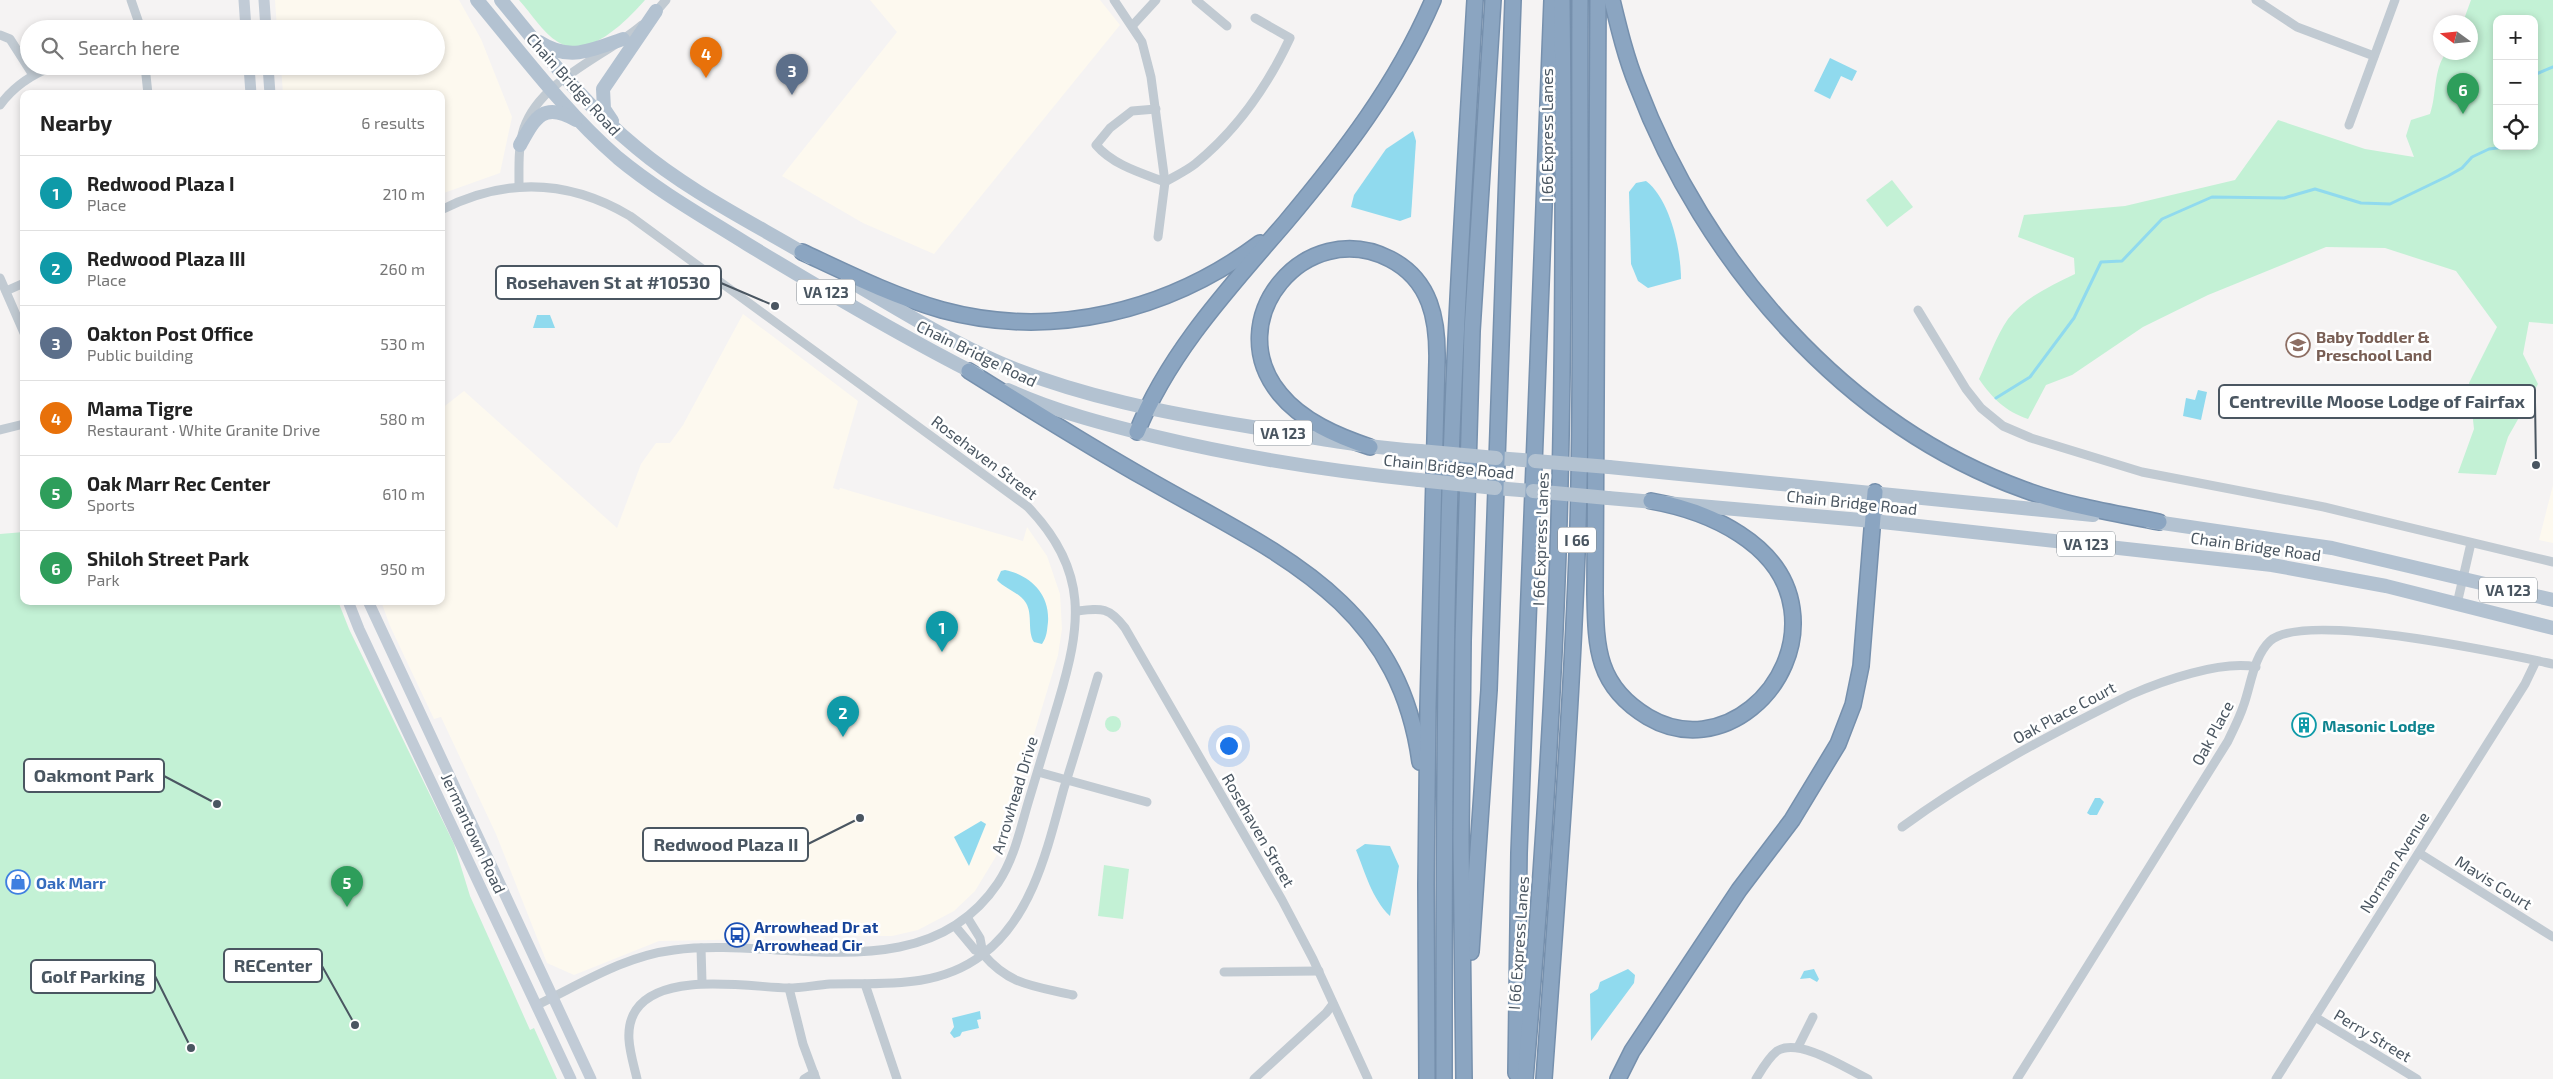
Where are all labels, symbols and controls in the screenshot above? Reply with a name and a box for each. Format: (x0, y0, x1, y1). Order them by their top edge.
north arrow (2433, 15, 2478, 60)
map controls (2493, 15, 2538, 150)
button: + (2493, 15, 2538, 60)
search box (20, 20, 445, 75)
street label: Chain Bridge Road (523, 29, 625, 139)
icon: search (38, 34, 66, 62)
text: Search here (78, 36, 180, 59)
pin: 4 (690, 37, 722, 78)
pin: 3 (776, 54, 808, 95)
button: − (2493, 60, 2538, 105)
street label: I 66 Express Lanes (1537, 68, 1556, 202)
pin: 6 (2447, 73, 2479, 114)
button: locate (2493, 105, 2538, 150)
text: Nearby (40, 110, 112, 135)
text: 6 results (361, 113, 425, 132)
text: Redwood Plaza I (87, 172, 234, 195)
text: 1 (53, 184, 59, 203)
text: 210 m (382, 184, 425, 203)
text: Place (87, 195, 126, 214)
text: Redwood Plaza III (87, 247, 246, 270)
text: 2 (51, 259, 61, 278)
text: 260 m (380, 259, 425, 278)
callout: Rosehaven St at #10530 (496, 266, 721, 299)
text: Place (87, 270, 126, 289)
text: Rosehaven St at #10530 (506, 271, 710, 293)
road number: VA 123 (797, 280, 855, 304)
street label: Chain Bridge Road (914, 316, 1040, 390)
text: Oakton Post Office (87, 322, 254, 345)
place label: Baby Toddler & Preschool Land (2316, 327, 2432, 364)
school or university icon: Baby Toddler & Preschool Land (2285, 332, 2311, 358)
text: 3 (51, 334, 61, 353)
text: 530 m (380, 334, 425, 353)
text: Public building (87, 345, 193, 364)
callout: Centreville Moose Lodge of Fairfax (2219, 385, 2535, 418)
text: Centreville Moose Lodge of Fairfax (2229, 390, 2526, 412)
text: Mama Tigre (87, 397, 193, 420)
text: 4 (51, 409, 61, 428)
text: 580 m (379, 409, 425, 428)
street label: Rosehaven Street (928, 411, 1042, 503)
text: Restaurant · White Granite Drive (87, 420, 320, 439)
road number: VA 123 (1254, 420, 1312, 446)
street label: Chain Bridge Road (1383, 450, 1515, 482)
text: Oak Marr Rec Center (87, 472, 270, 495)
street label: I 66 Express Lanes (1528, 472, 1552, 606)
text: 5 (52, 484, 60, 503)
text: 610 m (382, 484, 425, 503)
street label: Chain Bridge Road (1786, 486, 1918, 518)
text: Sports (87, 495, 135, 514)
street label: Chain Bridge Road (2190, 527, 2322, 565)
road number: I 66 (1558, 528, 1596, 552)
road number: VA 123 (2057, 532, 2115, 556)
text: Shiloh Street Park (87, 547, 249, 570)
text: 6 (51, 559, 61, 578)
text: 950 m (380, 559, 425, 578)
text: Park (87, 570, 120, 589)
road number: VA 123 (2479, 578, 2537, 602)
pin: 1 (926, 611, 958, 652)
street label: Oak Place Court (2009, 677, 2119, 747)
pin: 2 (827, 696, 859, 737)
street label: Oak Place (2187, 698, 2237, 768)
building icon: Masonic Lodge (2291, 712, 2317, 738)
place label: Masonic Lodge (2322, 716, 2435, 735)
your location (1216, 733, 1242, 759)
street label: Arrowhead Drive (987, 734, 1041, 856)
callout: Oakmont Park (24, 759, 164, 792)
text: Oakmont Park (34, 764, 154, 786)
street label: Jermantown Road (438, 770, 510, 896)
street label: Rosehaven Street (1219, 770, 1299, 890)
street label: Norman Avenue (2355, 808, 2433, 916)
callout: Redwood Plaza II (643, 828, 808, 861)
text: Redwood Plaza II (654, 833, 798, 855)
street label: Mavis Court (2452, 851, 2536, 913)
pin: 5 (331, 866, 363, 907)
shop icon: Oak Marr (5, 869, 31, 895)
place label: Oak Marr (36, 873, 106, 892)
street label: I 66 Express Lanes (1504, 876, 1532, 1010)
place label: Arrowhead Dr at Arrowhead Cir (754, 917, 879, 954)
bus stop icon: Arrowhead Dr at Arrowhead Cir (724, 922, 750, 948)
callout: RECenter (224, 949, 322, 982)
text: RECenter (234, 954, 313, 976)
callout: Golf Parking (31, 960, 155, 993)
text: Golf Parking (41, 965, 146, 987)
street label: Perry Street (2331, 1004, 2415, 1066)

